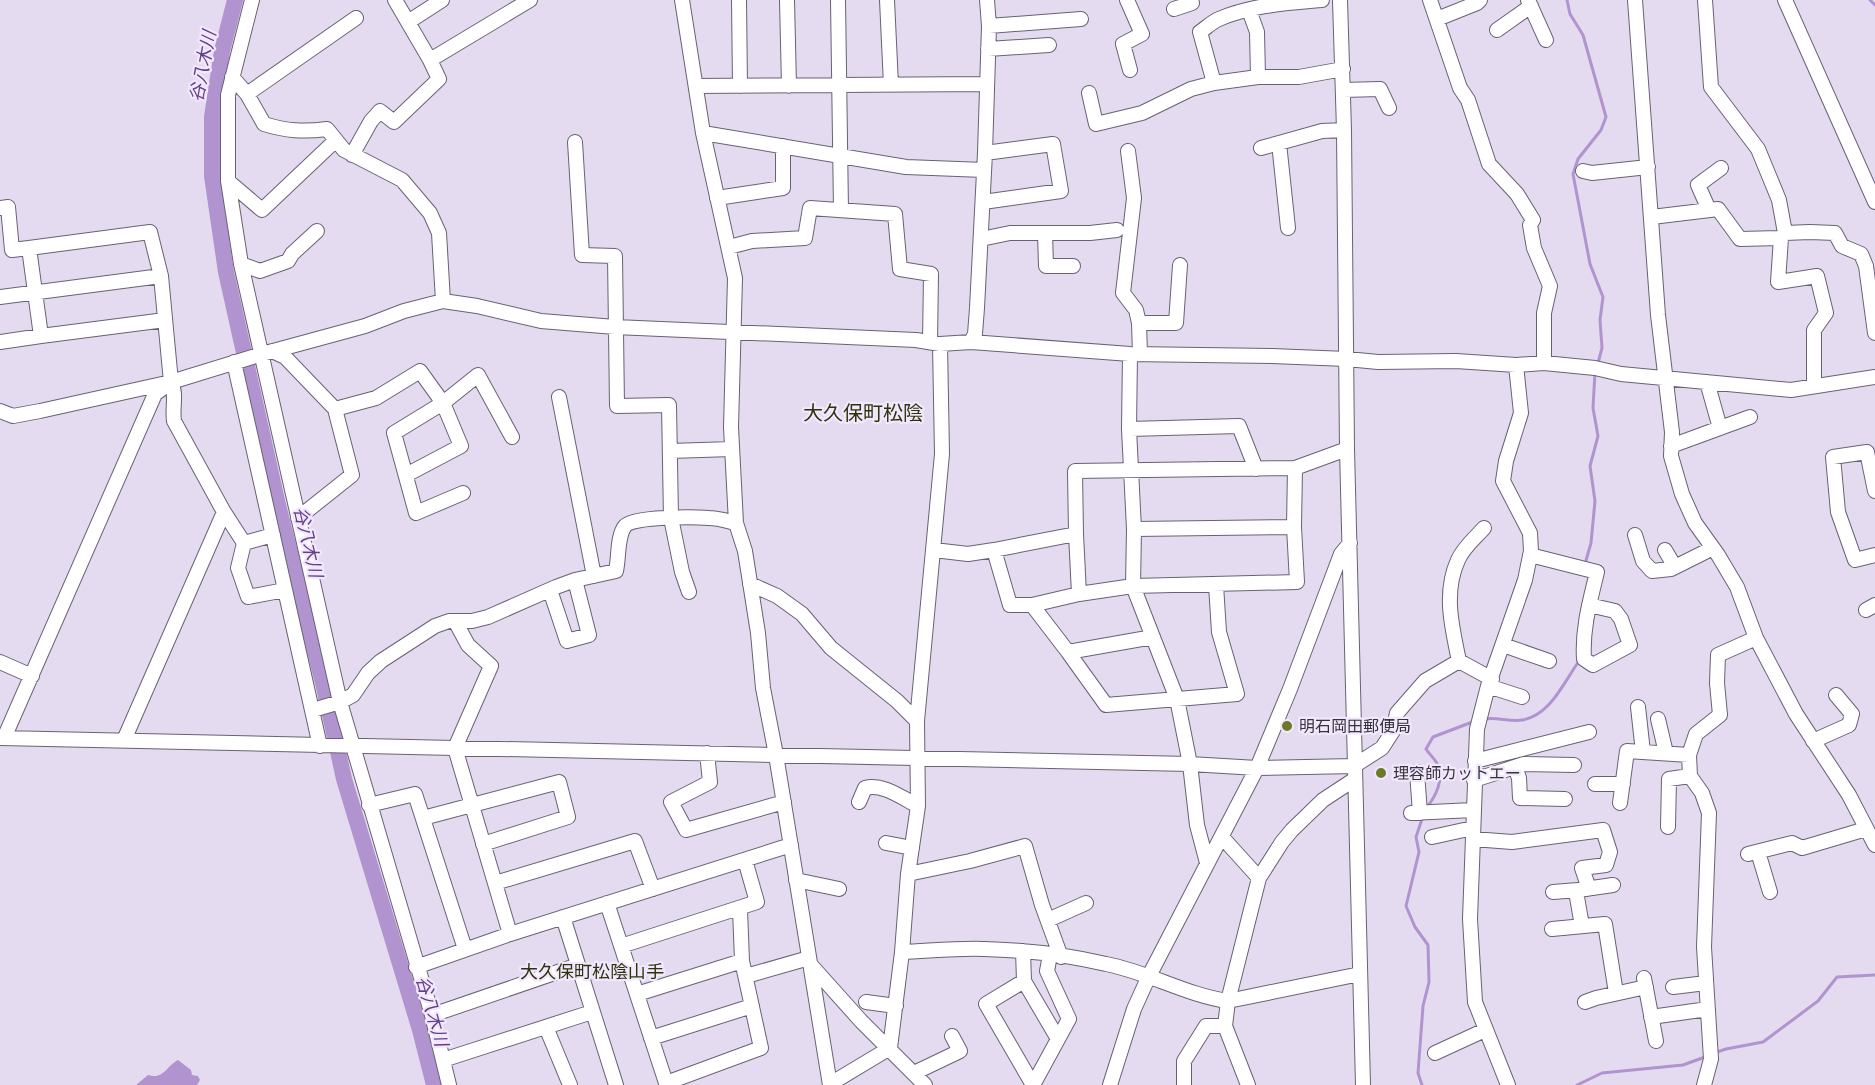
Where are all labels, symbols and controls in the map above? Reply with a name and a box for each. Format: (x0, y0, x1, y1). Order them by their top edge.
water label: 谷八木川 (183, 26, 221, 104)
district label: 大久保町松陰 (803, 399, 923, 426)
water label: 谷八木川 (289, 504, 329, 582)
place label: 明石岡田郵便局 (1299, 715, 1411, 737)
marker: 明石岡田郵便局 (1280, 719, 1294, 733)
place label: 理容師カットエー (1393, 762, 1521, 784)
marker: 理容師カットエー (1374, 766, 1388, 780)
district label: 大久保町松陰山手 (520, 959, 664, 983)
water label: 谷八木川 (412, 973, 455, 1051)

